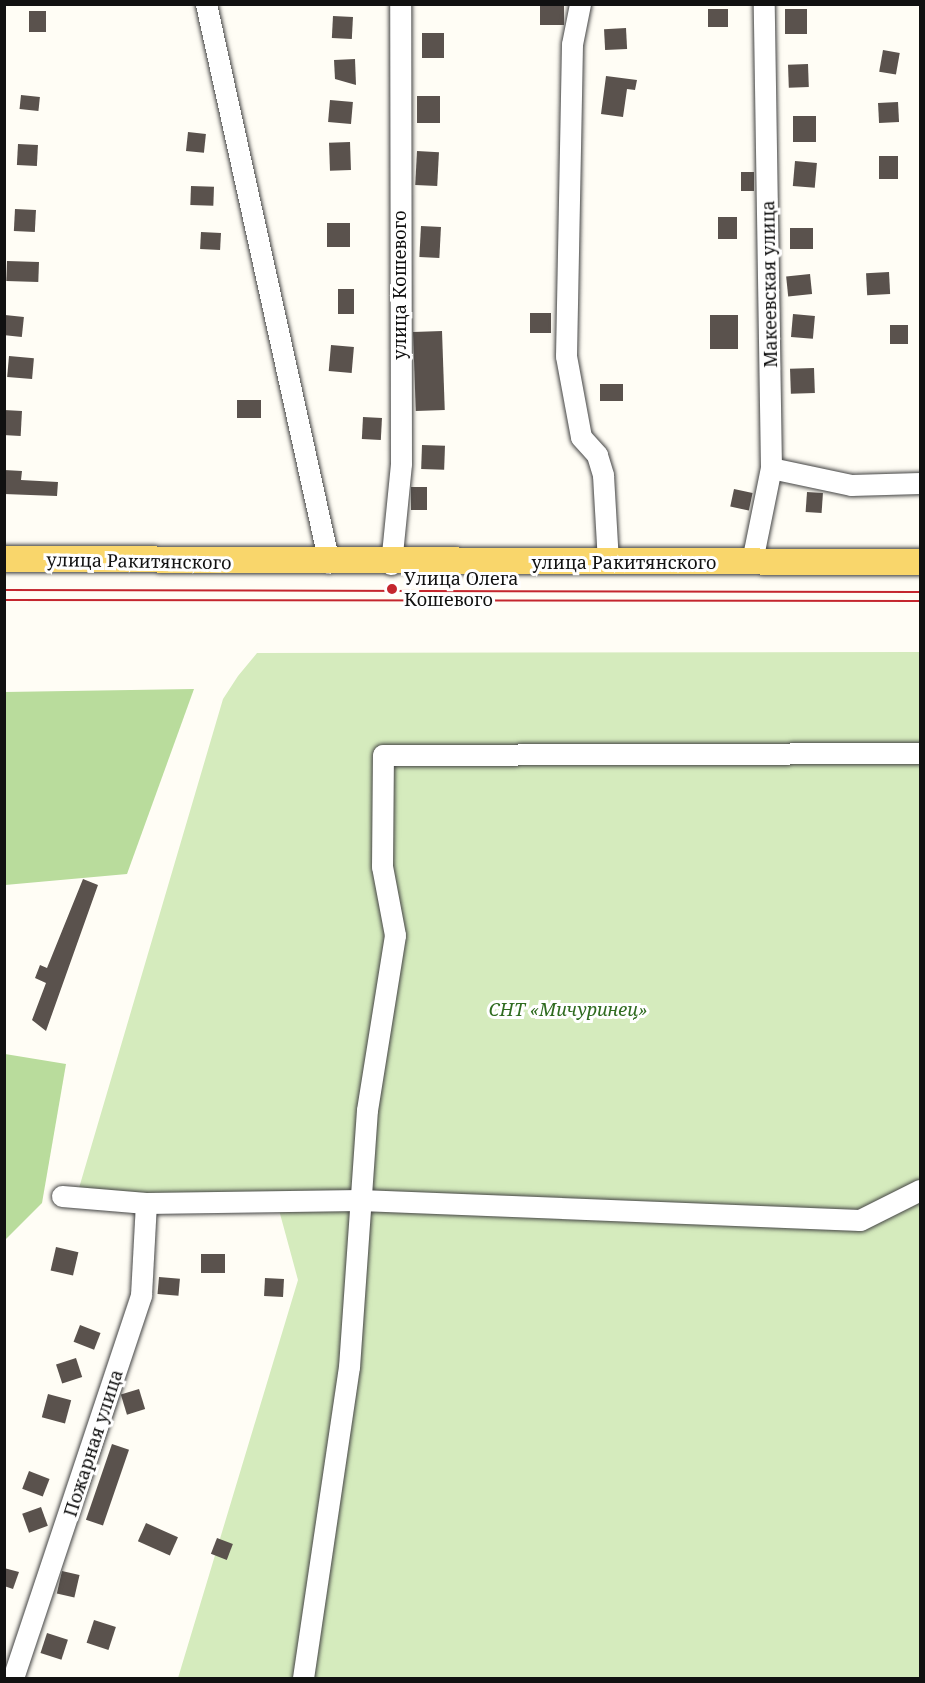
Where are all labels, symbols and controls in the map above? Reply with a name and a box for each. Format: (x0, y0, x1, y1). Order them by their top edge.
street label: Макеевская улица (757, 200, 781, 368)
street label: улица Кошевого (388, 210, 410, 360)
street label: улица Ракитянского (46, 549, 232, 573)
street label: улица Ракитянского (531, 551, 717, 573)
place label: Улица Олега Кошевого (404, 568, 518, 610)
marker: Улица Олега Кошевого (385, 582, 399, 596)
park label: СНТ «Мичуринец» (489, 998, 647, 1020)
street label: Пожарная улица (59, 1367, 127, 1519)

